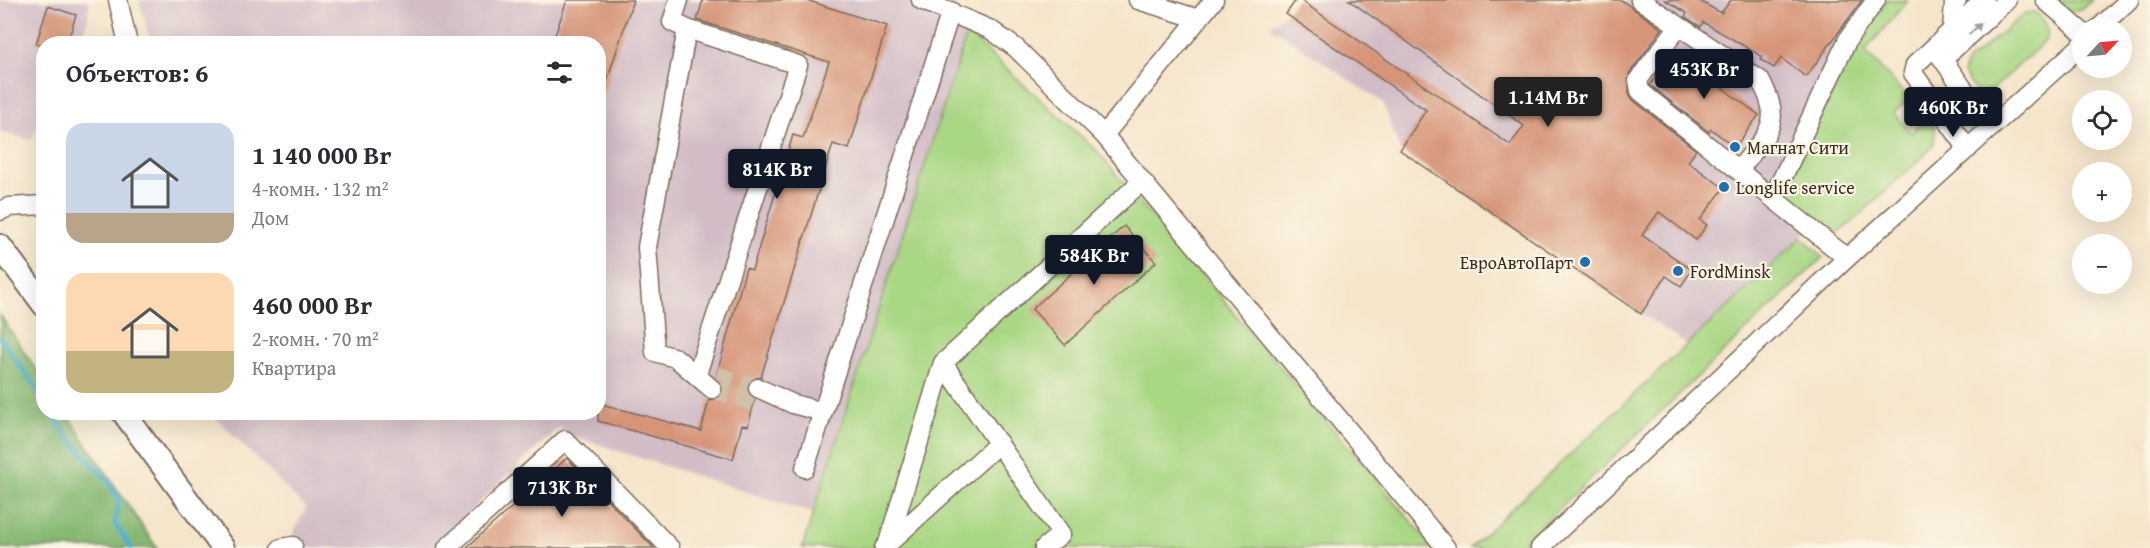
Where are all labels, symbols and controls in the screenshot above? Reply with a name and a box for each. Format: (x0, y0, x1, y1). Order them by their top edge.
north arrow (2072, 18, 2132, 78)
map controls (2072, 18, 2132, 294)
one-way arrow (1967, 23, 1981, 37)
pin: 453K Br (1649, 49, 1759, 100)
text: Объектов: 6 (66, 53, 209, 92)
text: 453K Br (1669, 54, 1739, 83)
icon: filters (543, 56, 576, 89)
pin: 1.14M Br (1486, 77, 1610, 128)
text: 1.14M Br (1508, 82, 1588, 111)
pin: 460K Br (1898, 87, 2008, 138)
button: locate (2072, 90, 2132, 150)
text: 460K Br (1918, 92, 1988, 121)
place label: Магнат Cити (1747, 134, 1849, 161)
text: 1 140 000 Br (252, 135, 391, 174)
marker: Магнат Cити (1728, 140, 1742, 154)
icon: home (114, 147, 186, 219)
pin: 814K Br (722, 149, 832, 200)
text: 814K Br (742, 154, 812, 183)
button: + (2072, 162, 2132, 222)
text: 4-комн. · 132 m² (252, 174, 388, 203)
place label: Longlife service (1736, 174, 1855, 201)
marker: Longlife service (1717, 180, 1731, 194)
text: Дом (252, 203, 289, 232)
button: − (2072, 234, 2132, 294)
pin: 584K Br (1039, 235, 1149, 286)
text: 584K Br (1059, 240, 1129, 269)
place label: ЕвроАвтоПарт (1460, 249, 1573, 276)
marker: ЕвроАвтоПарт (1578, 255, 1592, 269)
place label: FordMinsk (1690, 258, 1771, 285)
marker: FordMinsk (1671, 264, 1685, 278)
text: 460 000 Br (252, 285, 372, 324)
icon: home (114, 297, 186, 369)
text: 2-комн. · 70 m² (252, 324, 379, 353)
text: Квартира (252, 353, 336, 382)
pin: 713K Br (507, 467, 617, 518)
text: 713K Br (527, 472, 597, 501)

